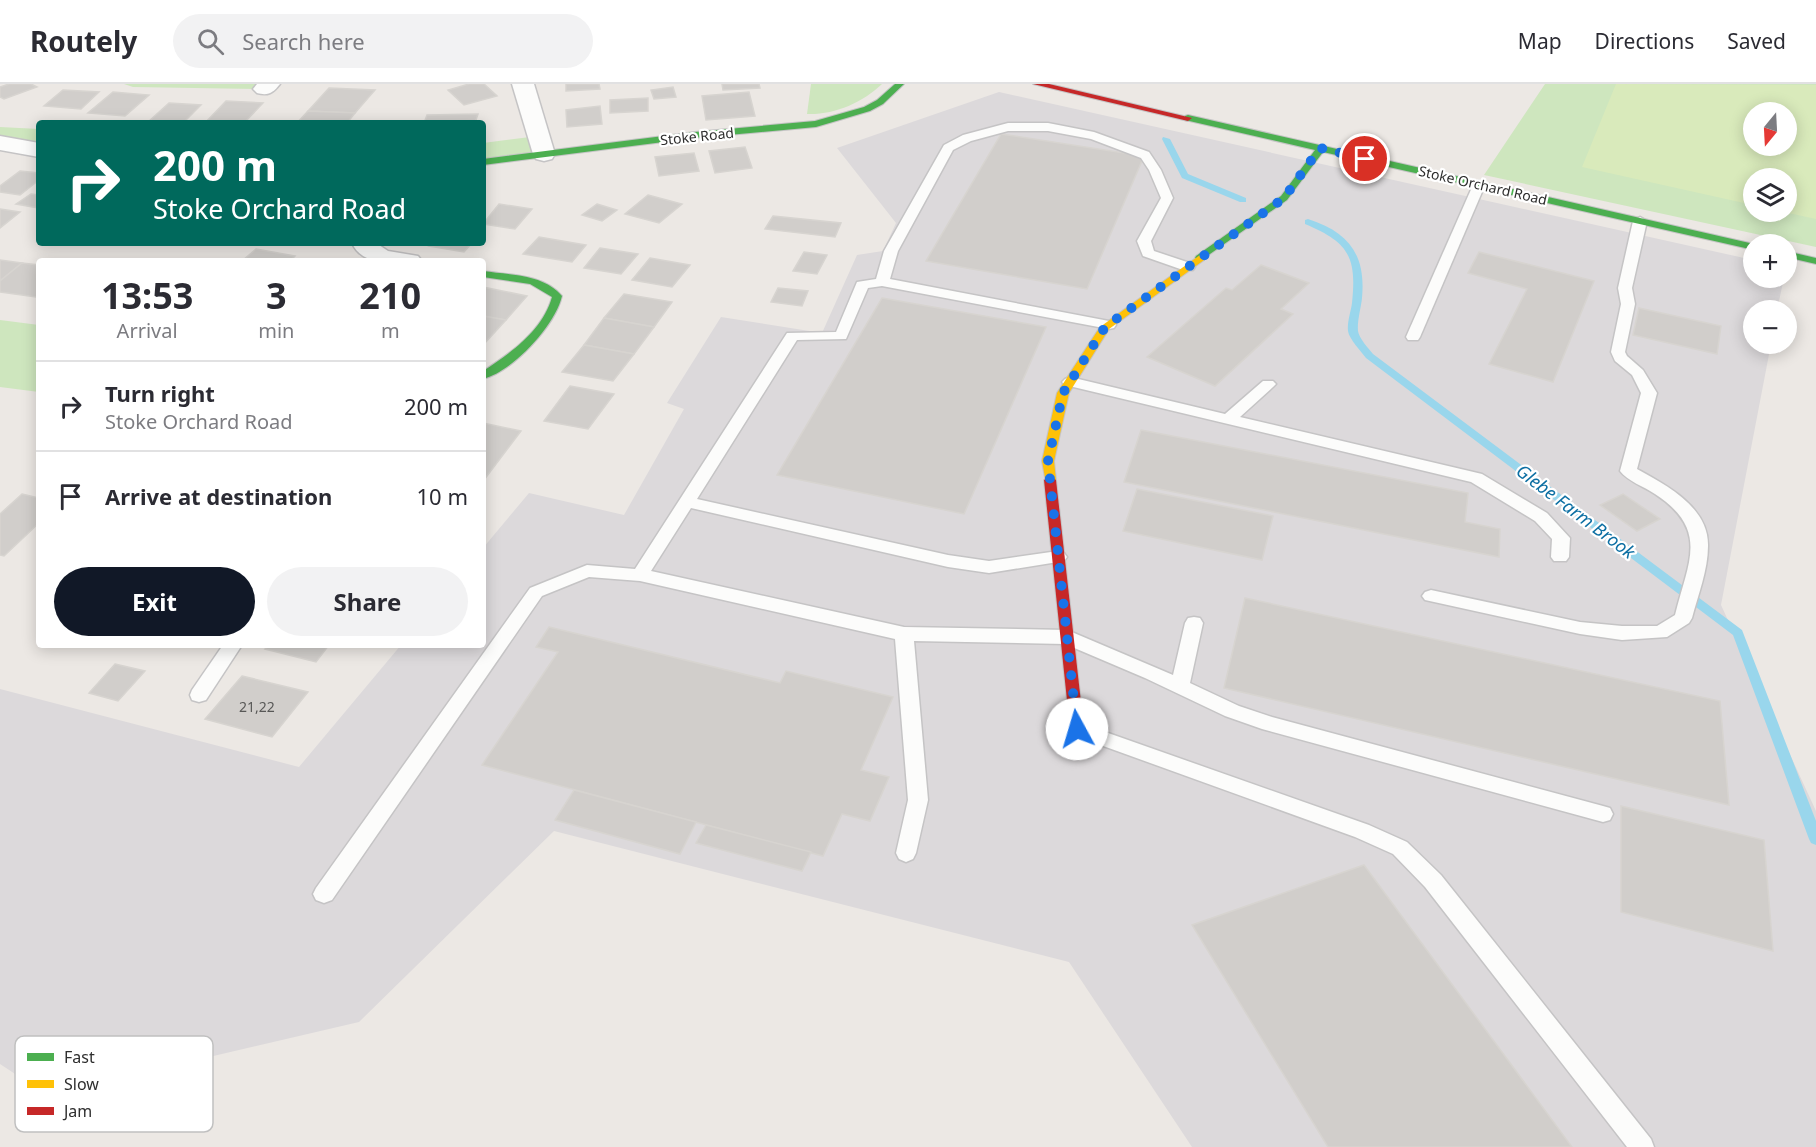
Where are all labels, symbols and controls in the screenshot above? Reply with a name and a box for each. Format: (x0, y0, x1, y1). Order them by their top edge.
search box (173, 14, 593, 68)
text: Routely (30, 22, 137, 60)
icon: search (194, 25, 227, 58)
text: Search here (242, 26, 365, 56)
text: Map (1518, 27, 1562, 55)
text: Directions (1595, 27, 1694, 55)
text: Saved (1727, 27, 1786, 55)
north arrow (1743, 102, 1797, 156)
map controls (1743, 102, 1797, 354)
street label: Stoke Road (659, 123, 735, 149)
pin (1339, 133, 1390, 184)
text: 200 m (153, 136, 277, 193)
icon: arrive (1348, 142, 1381, 175)
icon: right (54, 144, 132, 222)
street label: Stoke Orchard Road (1417, 161, 1549, 209)
button: layers (1743, 168, 1797, 222)
text: Stoke Orchard Road (153, 190, 406, 227)
button: + (1743, 234, 1797, 288)
text: 13:53 (101, 271, 193, 320)
text: 3 (266, 271, 287, 320)
text: 210 (359, 271, 421, 320)
button: − (1743, 300, 1797, 354)
text: Arrival (117, 317, 178, 344)
text: min (258, 317, 294, 344)
text: m (381, 317, 400, 344)
text: Turn right (105, 378, 215, 408)
icon: right (54, 390, 87, 423)
text: 200 m (404, 391, 468, 421)
text: Stoke Orchard Road (105, 408, 293, 435)
water label: Glebe Farm Brook (1512, 458, 1641, 564)
icon: arrive (54, 480, 87, 513)
text: Arrive at destination (105, 481, 332, 511)
text: 10 m (417, 481, 468, 511)
button: Exit (54, 567, 255, 636)
button: Share (267, 567, 468, 636)
house number: 21,22 (239, 697, 275, 716)
position arrow (1045, 697, 1109, 761)
legend (15, 1036, 213, 1132)
text: Fast (64, 1046, 95, 1068)
text: Slow (64, 1073, 99, 1095)
text: Jam (62, 1100, 92, 1122)

